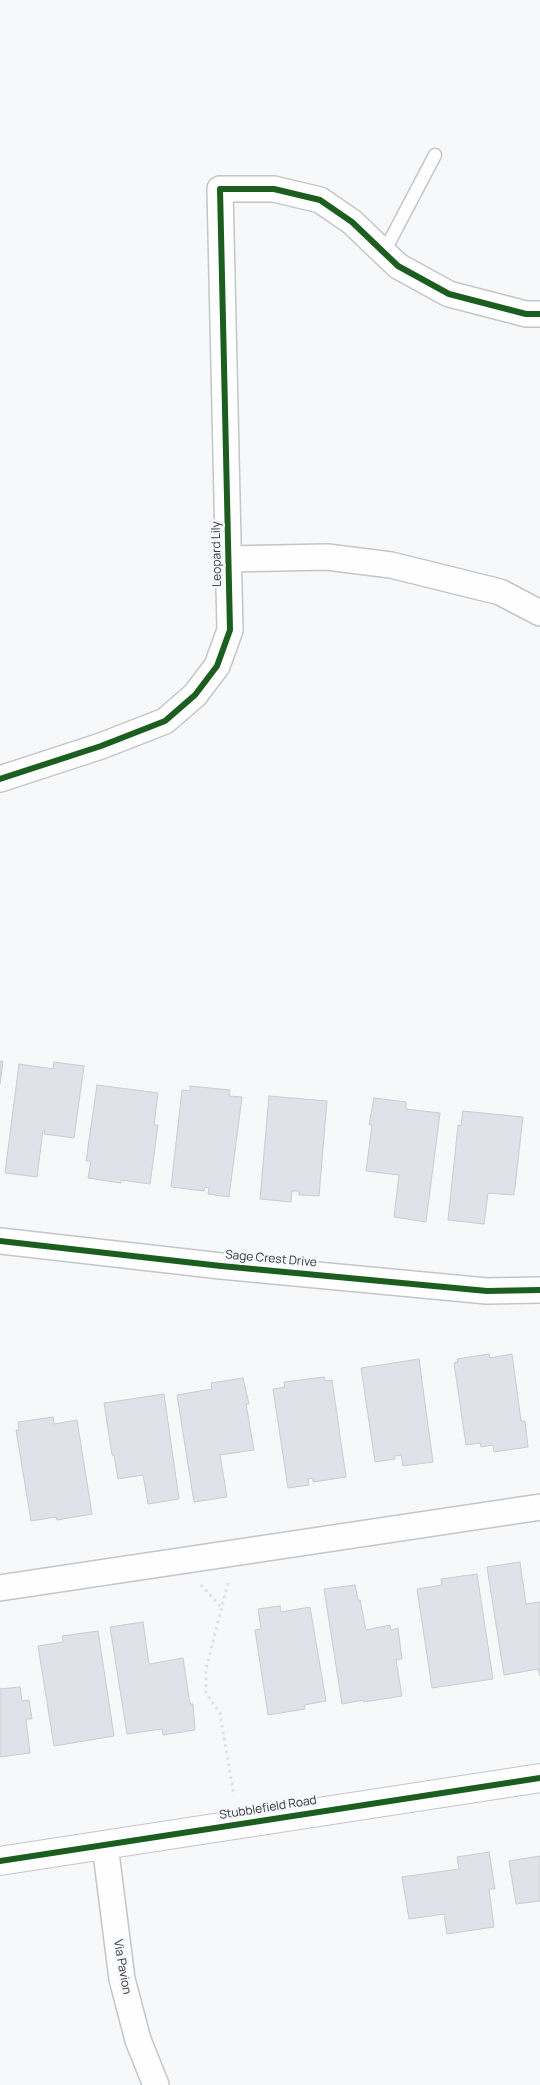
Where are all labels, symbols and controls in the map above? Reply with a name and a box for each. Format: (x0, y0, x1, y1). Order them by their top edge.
street label: Leopard Lily (209, 521, 225, 587)
street label: Sage Crest Drive (225, 1248, 317, 1270)
street label: Stubblefield Road (218, 1793, 318, 1823)
street label: Via Pavion (110, 1938, 134, 1996)

